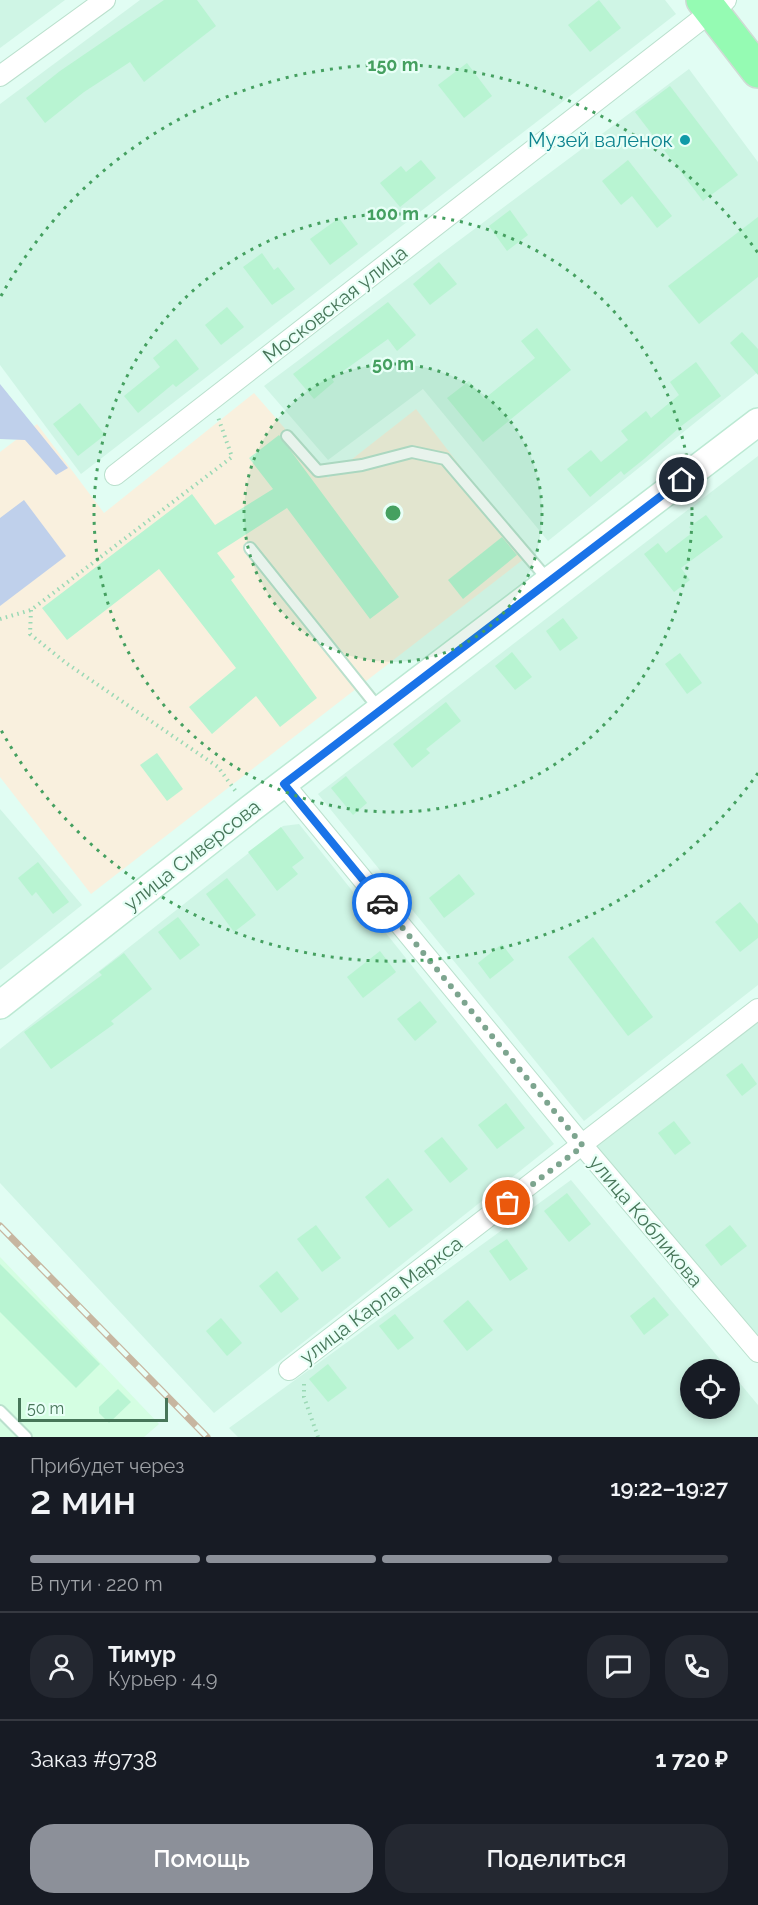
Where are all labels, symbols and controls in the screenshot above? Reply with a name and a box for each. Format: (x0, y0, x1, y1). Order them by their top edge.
text: 150 m (368, 54, 419, 75)
place label: Музей валенок (528, 128, 673, 152)
marker: Музей валенок (678, 133, 692, 147)
text: 100 m (367, 203, 419, 224)
street label: Московская улица (258, 240, 412, 368)
text: 50 m (372, 353, 414, 374)
pin (656, 454, 707, 505)
icon: home (665, 463, 698, 496)
centre of rings (383, 503, 403, 523)
street label: улица Сиверсова (119, 794, 265, 916)
courier (352, 873, 412, 933)
icon: car (366, 887, 399, 920)
street label: улица Кобликова (584, 1150, 708, 1292)
pin (482, 1177, 533, 1228)
icon: bag (491, 1186, 524, 1219)
street label: улица Карла Маркса (295, 1231, 467, 1369)
map controls (680, 1359, 740, 1419)
button: locate (680, 1359, 740, 1419)
scale bar (18, 1395, 168, 1422)
text: 50 m (27, 1399, 64, 1418)
text: Прибудет через (30, 1454, 184, 1478)
text: 19:22–19:27 (610, 1475, 728, 1501)
text: 2 мин (30, 1477, 136, 1523)
text: В пути · 220 m (30, 1572, 163, 1596)
button: person (30, 1635, 93, 1698)
button: chat (587, 1635, 650, 1698)
button: phone (665, 1635, 728, 1698)
text: Тимур (108, 1641, 176, 1667)
text: Курьер · 4.9 (108, 1667, 217, 1691)
text: Заказ #9738 (30, 1746, 157, 1772)
text: 1 720 ₽ (656, 1746, 728, 1772)
button: Помощь (30, 1824, 373, 1893)
button: Поделиться (385, 1824, 728, 1893)

